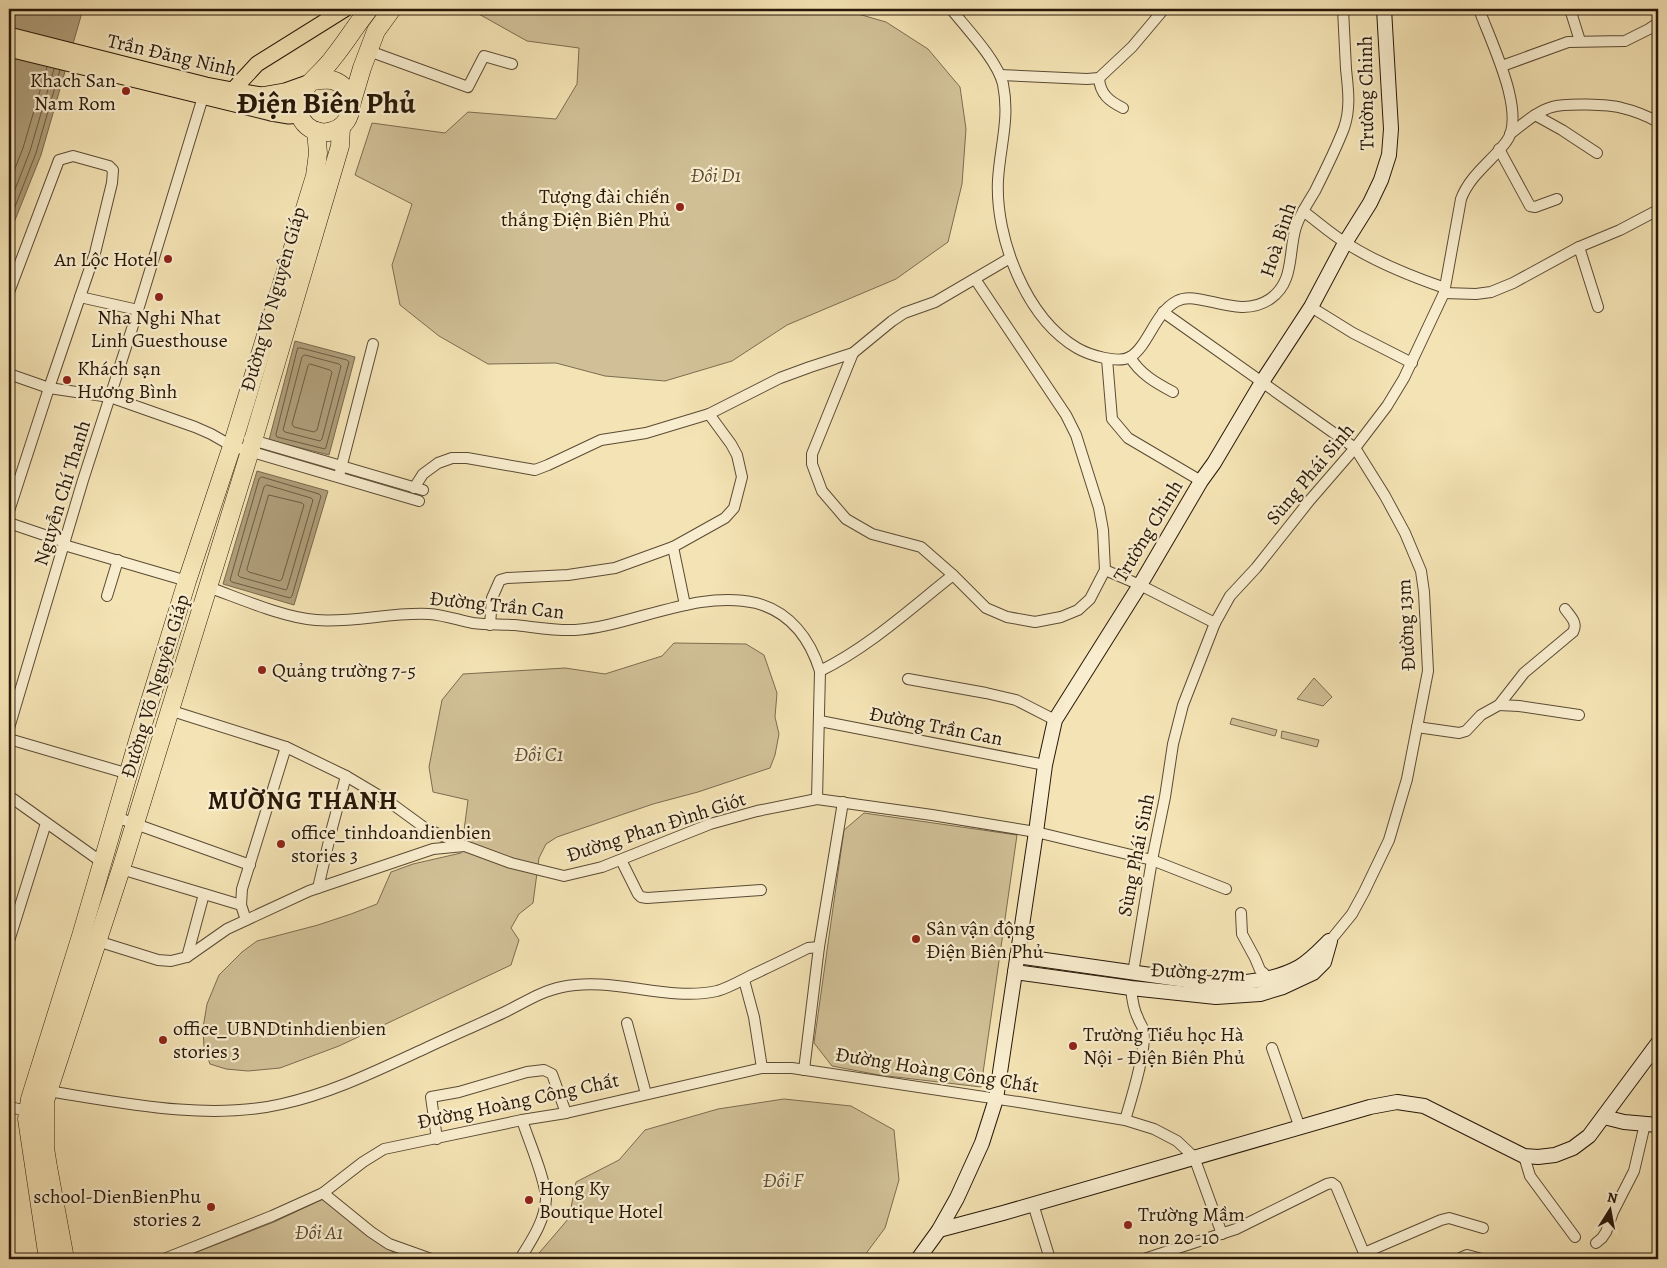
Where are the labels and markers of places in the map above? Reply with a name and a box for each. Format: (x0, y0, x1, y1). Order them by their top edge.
place label: Khach San Nam Rom (30, 67, 116, 117)
marker: Khach San Nam Rom (120, 85, 132, 97)
place label: Tượng đài chiến thắng Điện Biên Phủ (501, 183, 670, 233)
marker: Tượng đài chiến thắng Điện Biên Phủ (674, 201, 686, 213)
place label: An Lộc Hotel (53, 246, 158, 273)
marker: An Lộc Hotel (162, 253, 174, 265)
marker: Nha Nghi Nhat Linh Guesthouse (153, 291, 165, 303)
place label: Nha Nghi Nhat Linh Guesthouse (90, 304, 228, 354)
place label: Khách sạn Hương Bình (77, 355, 178, 405)
marker: Khách sạn Hương Bình (61, 374, 73, 386)
place label: Quảng trường 7-5 (272, 657, 416, 684)
marker: Quảng trường 7-5 (256, 664, 268, 676)
place label: office_tinhdoandienbien stories 3 (291, 819, 491, 869)
marker: office_tinhdoandienbien stories 3 (275, 838, 287, 850)
place label: Sân vận động Điện Biên Phủ (926, 915, 1044, 965)
marker: Sân vận động Điện Biên Phủ (910, 933, 922, 945)
place label: office_UBNDtinhdienbien stories 3 (173, 1015, 386, 1065)
place label: Trường Tiểu học Hà Nội - Điện Biên Phủ (1083, 1021, 1245, 1071)
marker: office_UBNDtinhdienbien stories 3 (157, 1034, 169, 1046)
marker: Trường Tiểu học Hà Nội - Điện Biên Phủ (1067, 1040, 1079, 1052)
place label: Hong Ky Boutique Hotel (539, 1175, 663, 1225)
place label: school-DienBienPhu stories 2 (33, 1183, 201, 1233)
marker: Hong Ky Boutique Hotel (523, 1194, 535, 1206)
marker: school-DienBienPhu stories 2 (205, 1201, 217, 1213)
place label: Trường Mầm non 20-10 (1138, 1201, 1245, 1251)
marker: Trường Mầm non 20-10 (1122, 1219, 1134, 1231)

